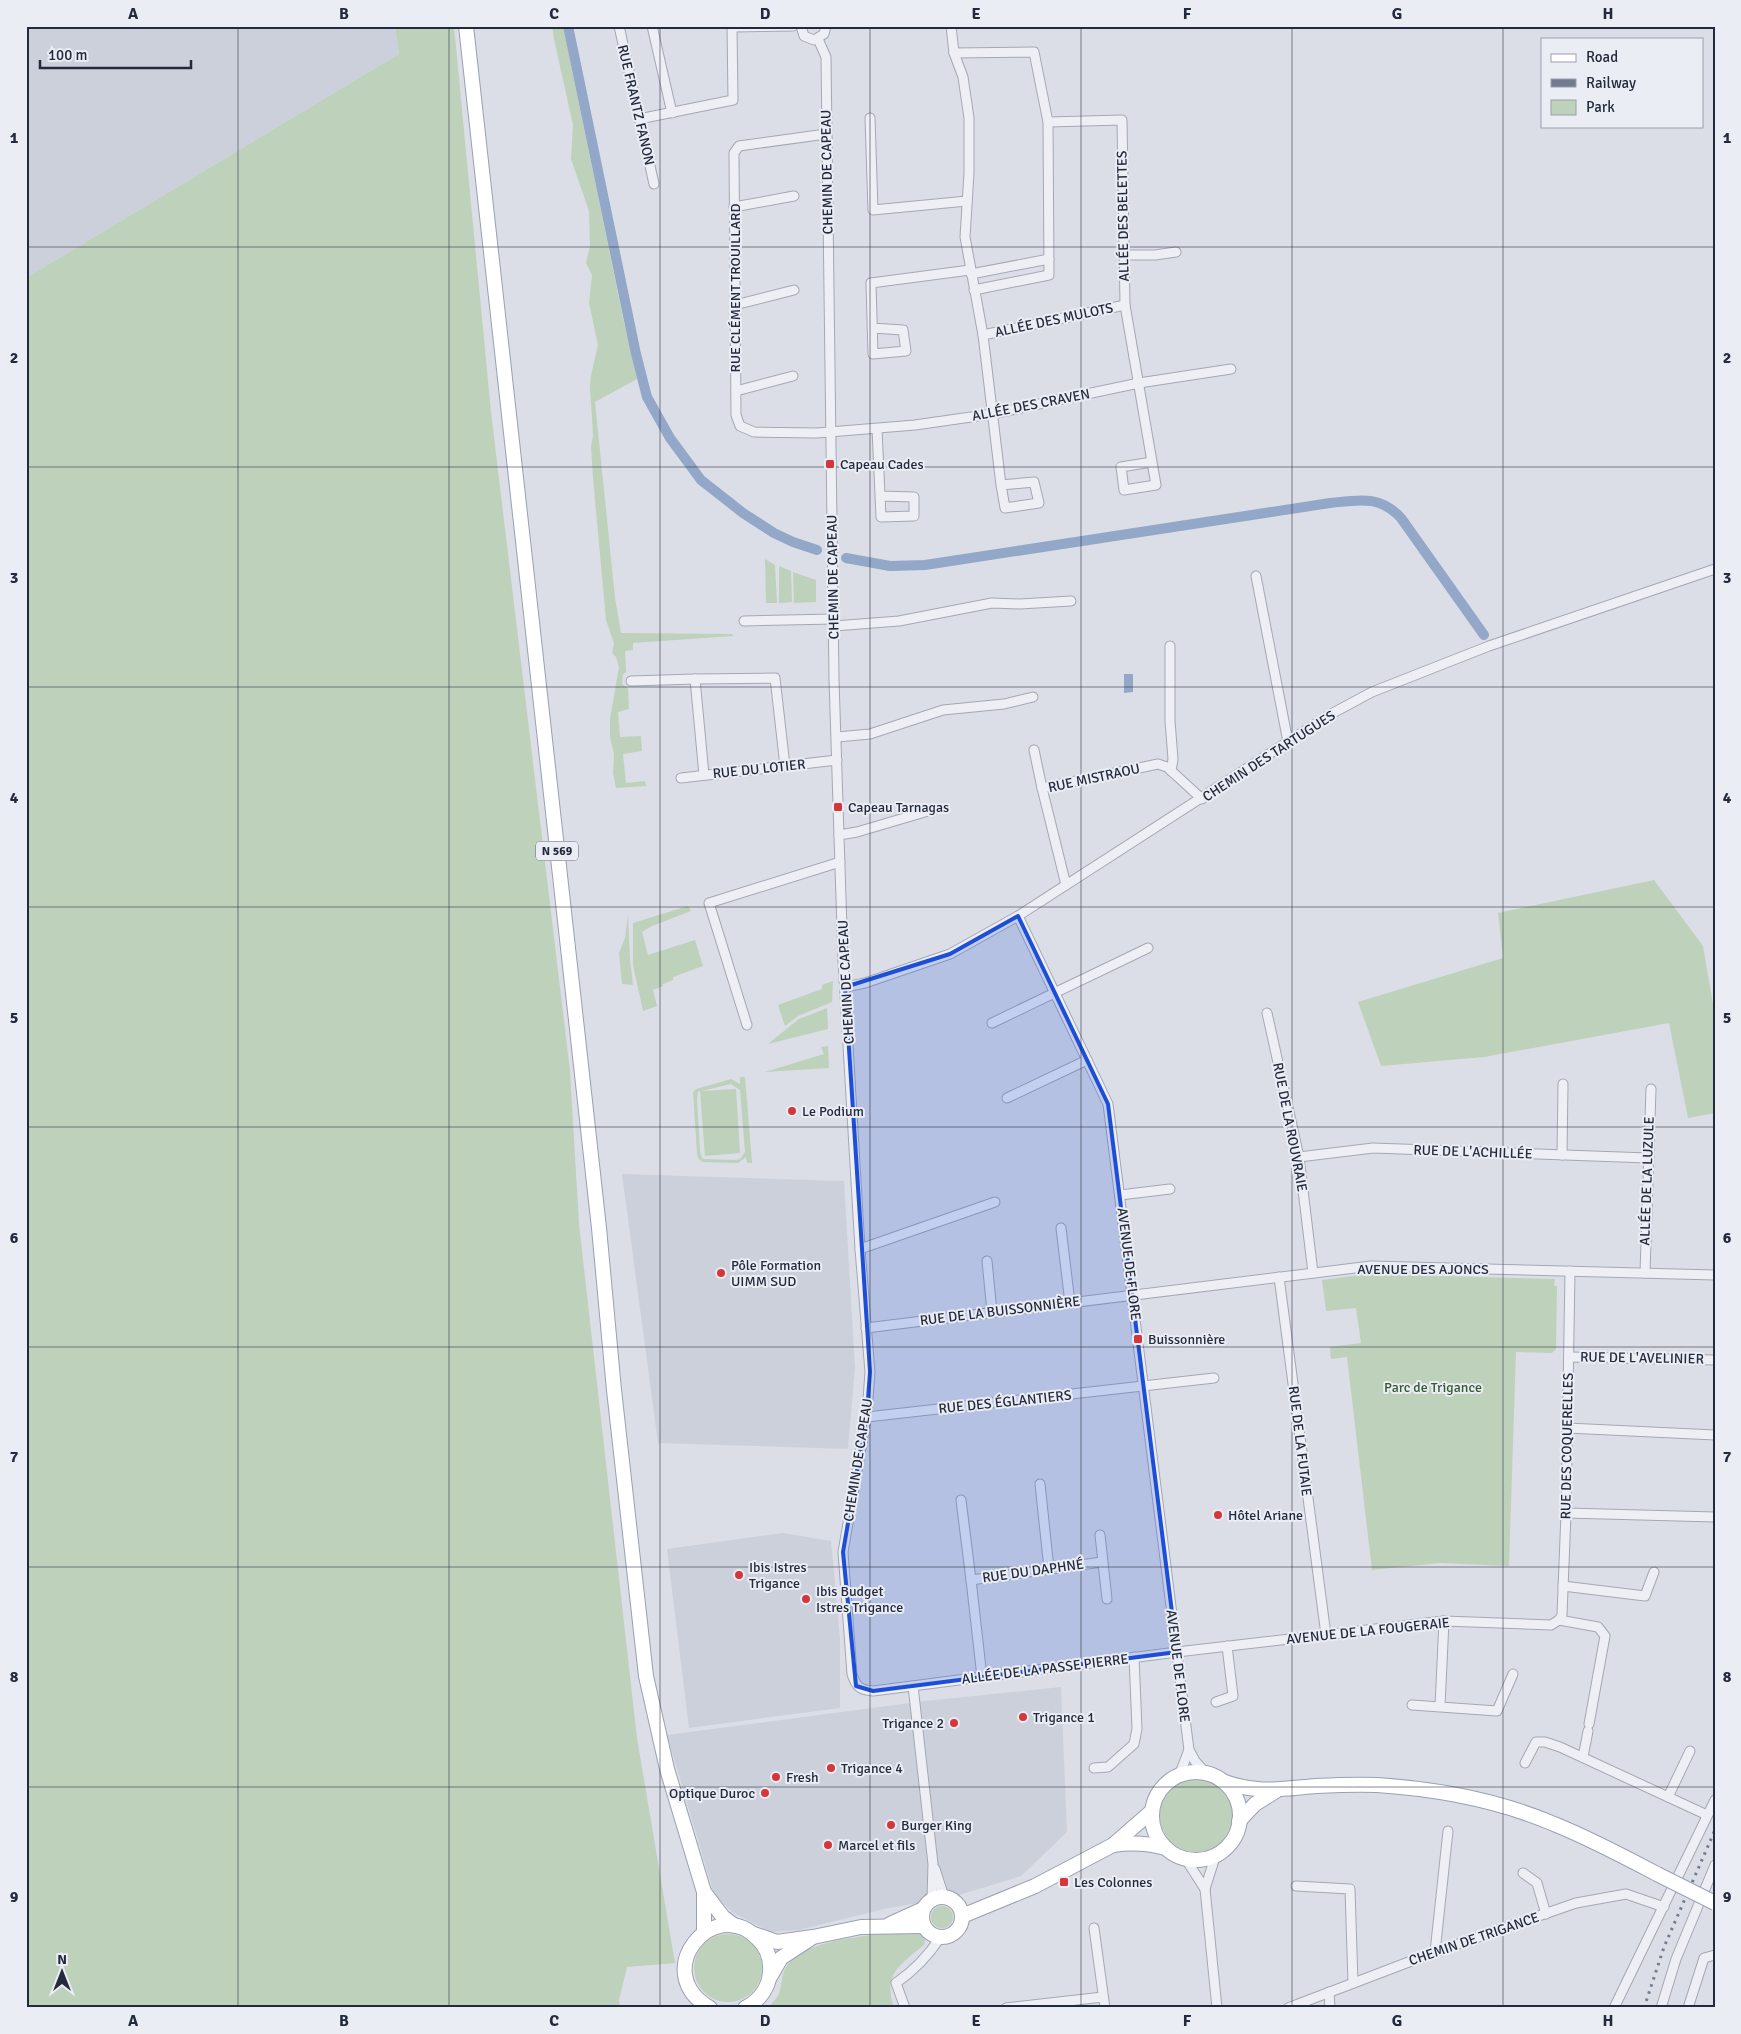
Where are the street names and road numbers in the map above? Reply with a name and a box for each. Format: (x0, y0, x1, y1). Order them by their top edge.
street label: RUE FRANTZ FANON (614, 43, 658, 167)
street label: CHEMIN DE CAPEAU (817, 110, 837, 234)
street label: ALLÉE DES BELETTES (1113, 150, 1133, 282)
street label: RUE CLÉMENT TROUILLARD (727, 204, 744, 372)
street label: ALLÉE DES MULOTS (993, 299, 1115, 341)
street label: ALLÉE DES CRAVEN (971, 385, 1091, 425)
street label: CHEMIN DE CAPEAU (823, 515, 843, 639)
street label: CHEMIN DES TARTUGUES (1199, 707, 1339, 805)
street label: RUE DU LOTIER (712, 756, 806, 782)
street label: RUE MISTRAOU (1046, 760, 1142, 796)
road number: N 569 (536, 841, 578, 860)
street label: CHEMIN DE CAPEAU (834, 919, 858, 1045)
street label: RUE DE LA ROUVRAIE (1269, 1061, 1311, 1193)
street label: ALLÉE DE LA LUZULE (1636, 1116, 1658, 1246)
street label: RUE DE L'ACHILLÉE (1413, 1141, 1533, 1163)
street label: AVENUE DE FLORE (1114, 1207, 1144, 1321)
street label: AVENUE DES AJONCS (1357, 1261, 1489, 1278)
street label: RUE DE LA BUISSONNIÈRE (919, 1293, 1081, 1329)
street label: RUE DE L'AVELINIER (1580, 1348, 1704, 1368)
street label: RUE DES COQUERELLES (1557, 1372, 1577, 1520)
street label: RUE DE LA FUTAIE (1285, 1385, 1315, 1497)
street label: RUE DES ÉGLANTIERS (938, 1387, 1073, 1417)
street label: CHEMIN DE CAPEAU (840, 1397, 876, 1523)
street label: RUE DU DAPHNÉ (981, 1555, 1085, 1587)
street label: AVENUE DE FLORE (1163, 1609, 1193, 1723)
street label: AVENUE DE LA FOUGERAIE (1285, 1614, 1451, 1648)
street label: ALLÉE DE LA PASSE PIERRE (961, 1650, 1129, 1688)
street label: CHEMIN DE TRIGANCE (1407, 1909, 1541, 1969)

